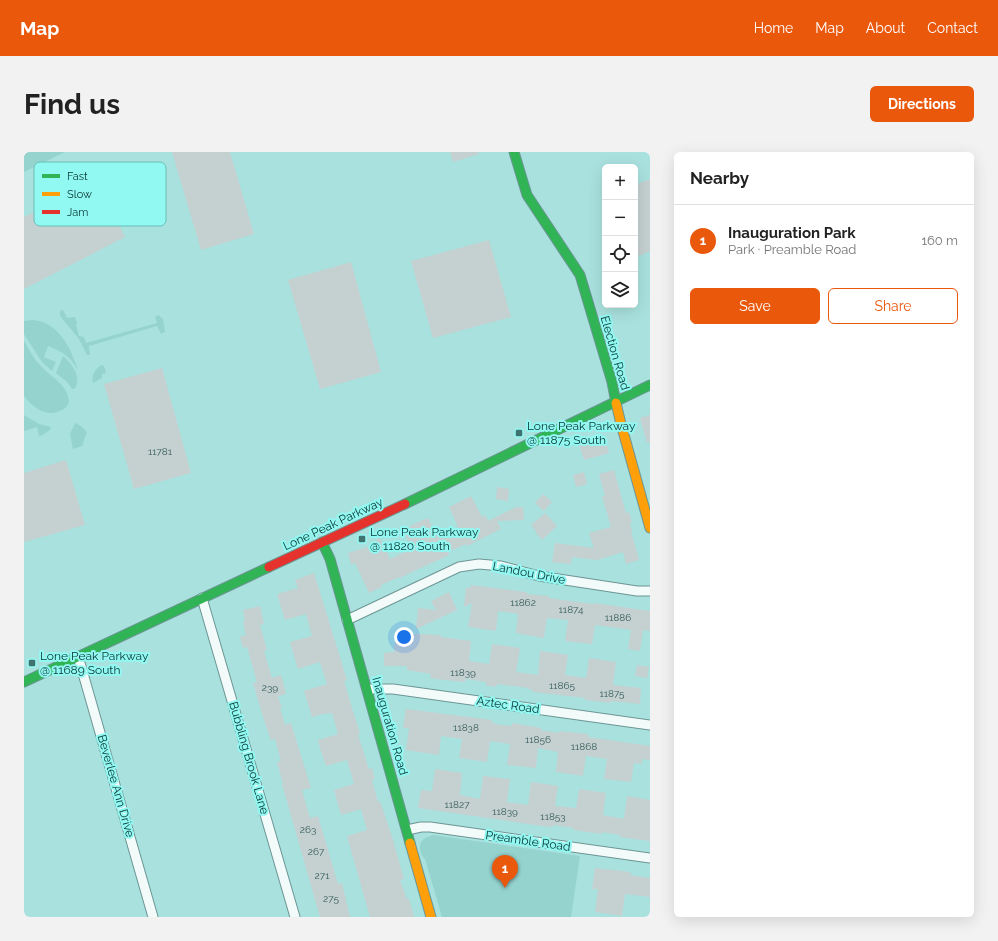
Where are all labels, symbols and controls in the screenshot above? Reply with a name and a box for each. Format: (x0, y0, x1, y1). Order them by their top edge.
text: Map (20, 17, 59, 39)
text: Home (754, 20, 793, 36)
text: Map (815, 20, 844, 36)
text: About (866, 20, 905, 36)
text: Contact (927, 20, 978, 36)
button: Directions (870, 86, 974, 122)
text: Find us (24, 88, 120, 121)
legend (34, 162, 166, 226)
map controls (602, 164, 638, 308)
button: + (602, 164, 638, 200)
text: Nearby (690, 168, 749, 188)
text: Fast (67, 170, 88, 183)
text: Slow (67, 188, 92, 201)
button: − (602, 200, 638, 236)
text: Jam (67, 206, 88, 219)
text: Inauguration Park (728, 224, 856, 242)
text: 1 (700, 233, 706, 248)
text: 160 m (921, 233, 958, 248)
button: locate (602, 236, 638, 272)
text: Park · Preamble Road (728, 242, 856, 257)
button: layers (602, 272, 638, 308)
button: Save (690, 288, 820, 324)
button: Share (828, 288, 958, 324)
street label: Election Road (598, 314, 632, 392)
place label: Lone Peak Parkway @ 11875 South (527, 419, 636, 447)
marker: Lone Peak Parkway @ 11875 South (514, 428, 524, 438)
house number: 11781 (148, 446, 173, 457)
street label: Lone Peak Parkway (281, 495, 386, 553)
place label: Lone Peak Parkway @ 11820 South (370, 525, 479, 553)
marker: Lone Peak Parkway @ 11820 South (357, 534, 367, 544)
street label: Landou Drive (491, 559, 567, 587)
house number: 11862 (510, 597, 536, 608)
house number: 11874 (559, 604, 584, 615)
house number: 11886 (605, 612, 631, 623)
your location (394, 627, 414, 647)
place label: Lone Peak Parkway @ 11689 South (40, 649, 149, 677)
marker: Lone Peak Parkway @ 11689 South (27, 658, 37, 668)
house number: 11839 (450, 667, 476, 678)
street label: Inauguration Road (369, 675, 411, 777)
house number: 11865 (549, 680, 576, 691)
house number: 239 (262, 682, 278, 693)
house number: 11875 (599, 688, 625, 699)
street label: Aztec Road (476, 694, 540, 716)
street label: Bubbling Brook Lane (226, 700, 272, 816)
house number: 11838 (453, 722, 479, 733)
street label: Beverlee Ann Drive (95, 733, 137, 839)
house number: 11856 (525, 734, 551, 745)
house number: 11868 (571, 741, 597, 752)
house number: 11827 (444, 799, 470, 810)
house number: 11839 (492, 806, 518, 817)
house number: 11853 (540, 811, 566, 822)
house number: 263 (300, 824, 316, 835)
street label: Preamble Road (485, 828, 571, 854)
house number: 267 (308, 846, 325, 857)
pin: 1 (492, 855, 518, 888)
house number: 271 (315, 870, 330, 881)
house number: 275 (323, 893, 339, 904)

